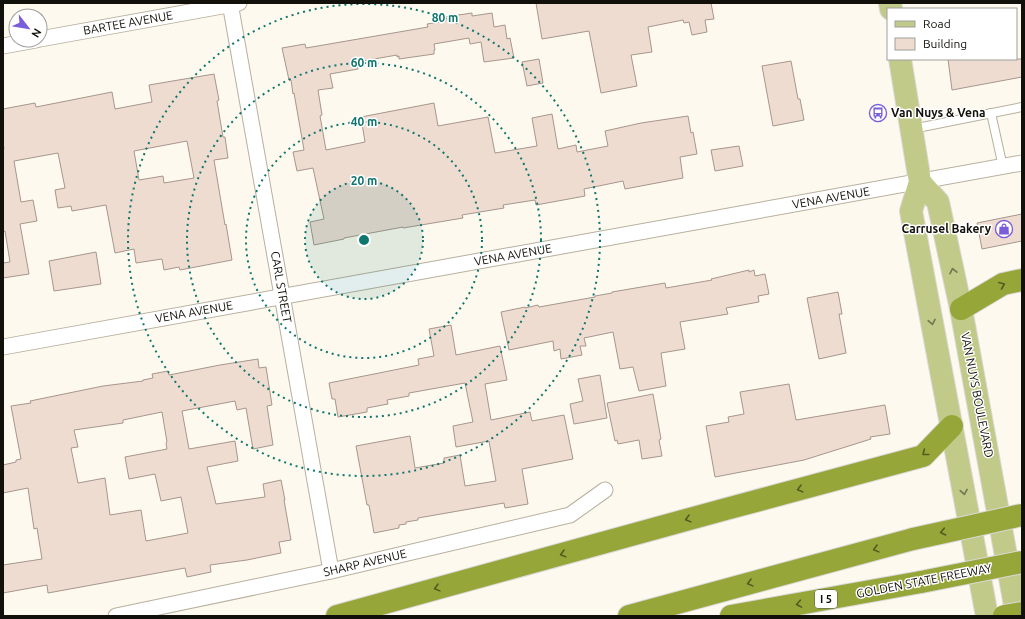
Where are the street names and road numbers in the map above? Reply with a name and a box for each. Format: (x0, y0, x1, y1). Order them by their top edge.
street label: BARTEE AVENUE (82, 8, 174, 37)
street label: VENA AVENUE (791, 184, 871, 211)
street label: VENA AVENUE (473, 241, 553, 268)
street label: CARL STREET (269, 250, 294, 324)
street label: VENA AVENUE (154, 298, 234, 325)
street label: VAN NUYS BOULEVARD (959, 331, 996, 459)
street label: SHARP AVENUE (322, 547, 408, 578)
street label: GOLDEN STATE FREEWAY (855, 561, 993, 600)
road number: I 5 (815, 590, 837, 608)

